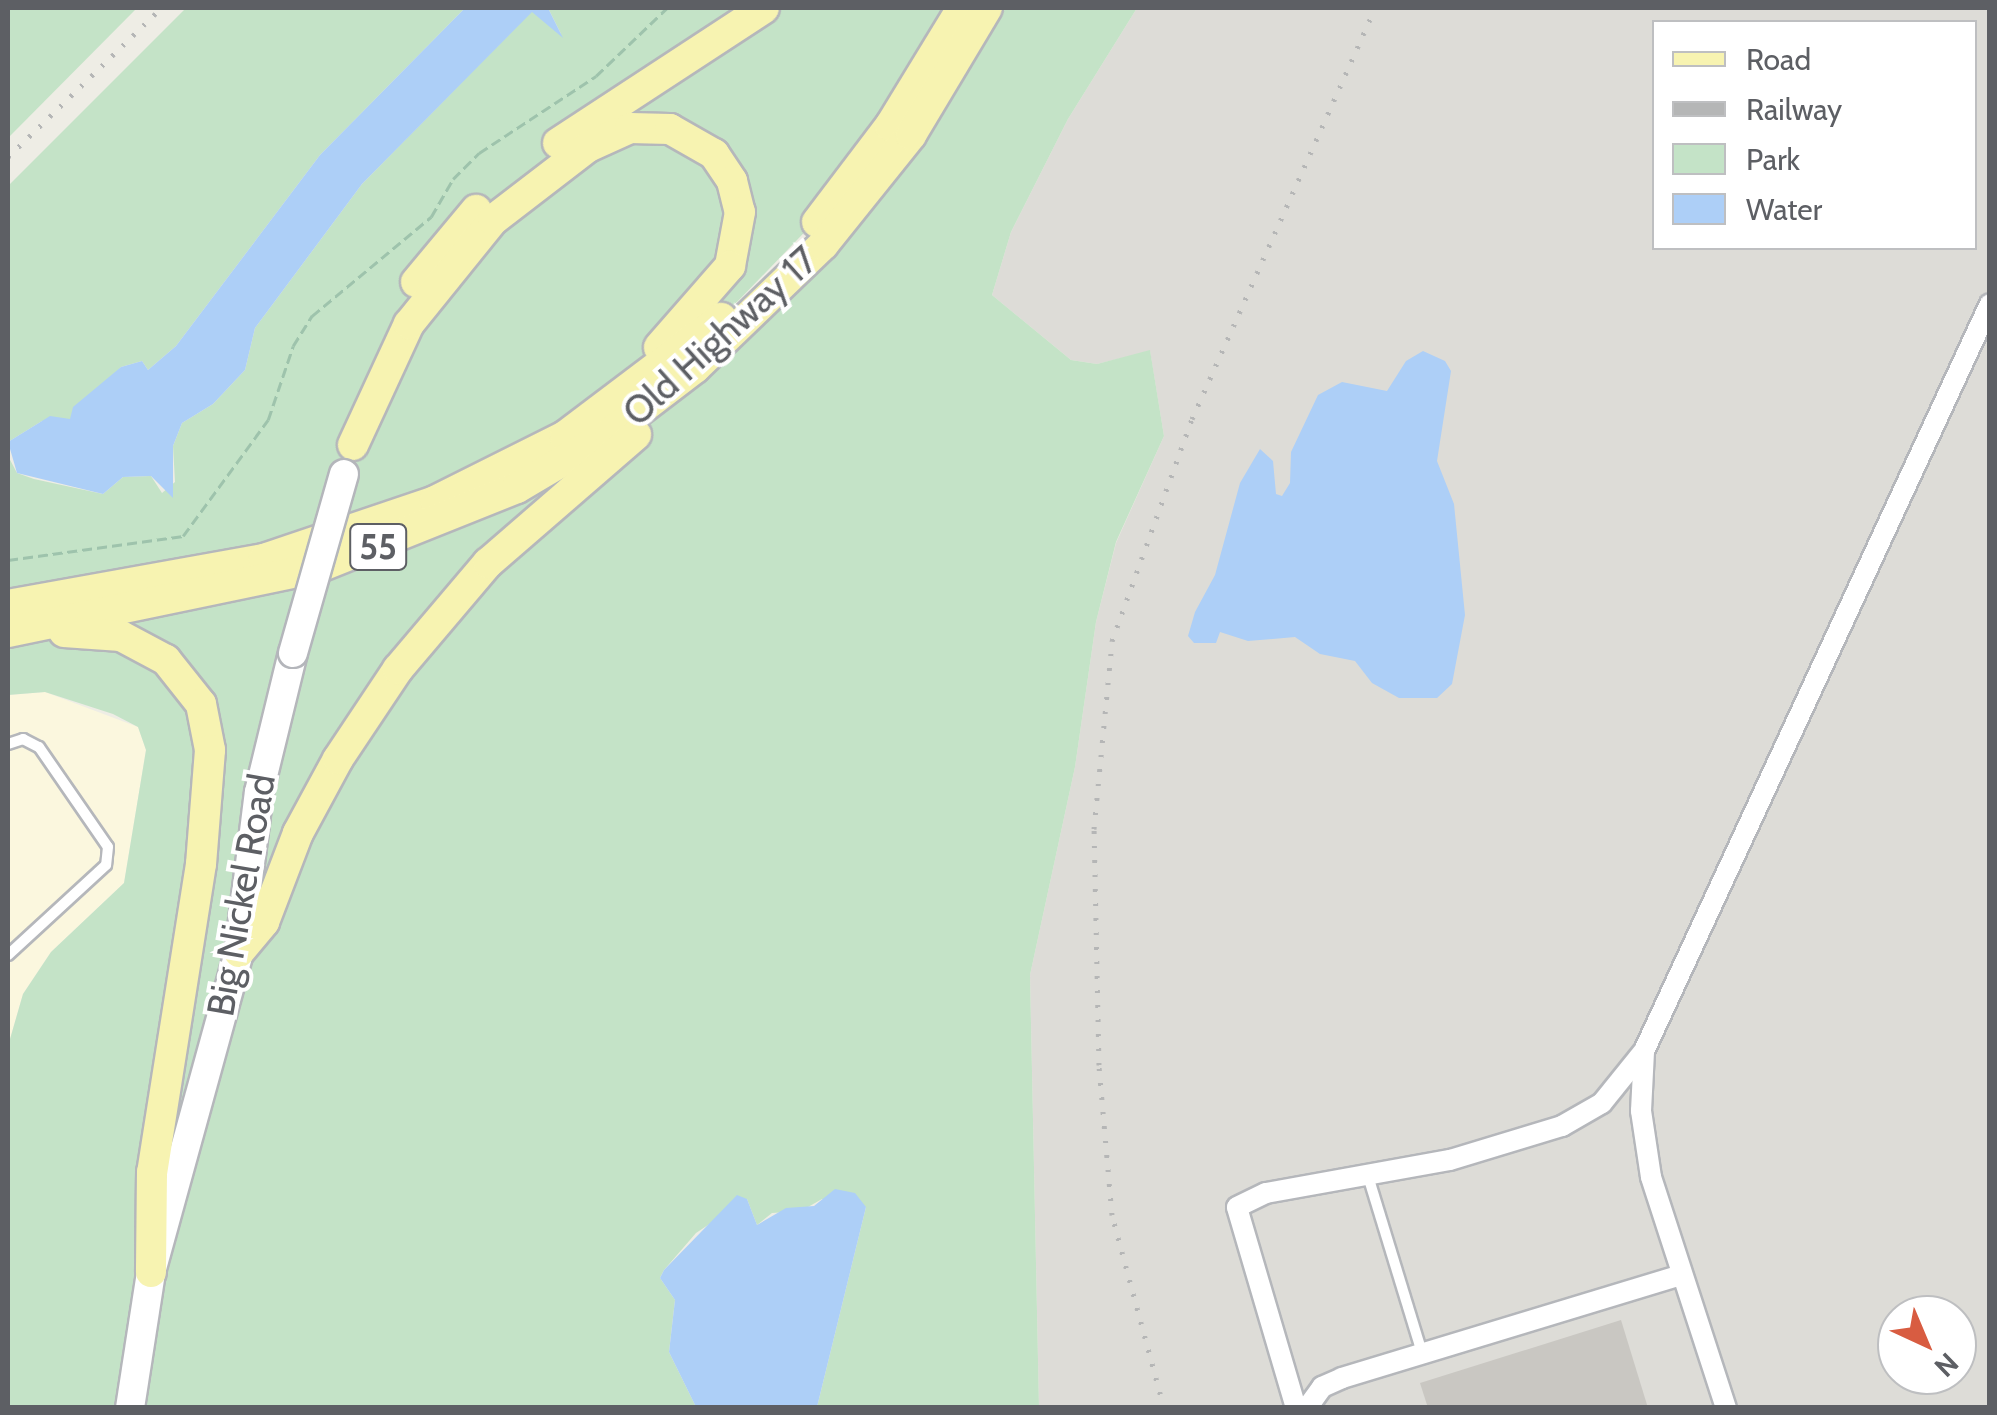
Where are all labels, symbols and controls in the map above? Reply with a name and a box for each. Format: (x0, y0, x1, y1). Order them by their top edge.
legend (1652, 20, 1977, 250)
text: Road (1746, 41, 1811, 78)
text: Railway (1746, 91, 1842, 128)
text: Park (1746, 141, 1800, 178)
text: Water (1746, 191, 1822, 228)
street label: Old Highway 17 (614, 237, 826, 435)
road number: 55 (348, 517, 408, 577)
street label: Big Nickel Road (197, 770, 285, 1020)
north arrow (1877, 1295, 1977, 1395)
text: N (1928, 1346, 1965, 1384)

